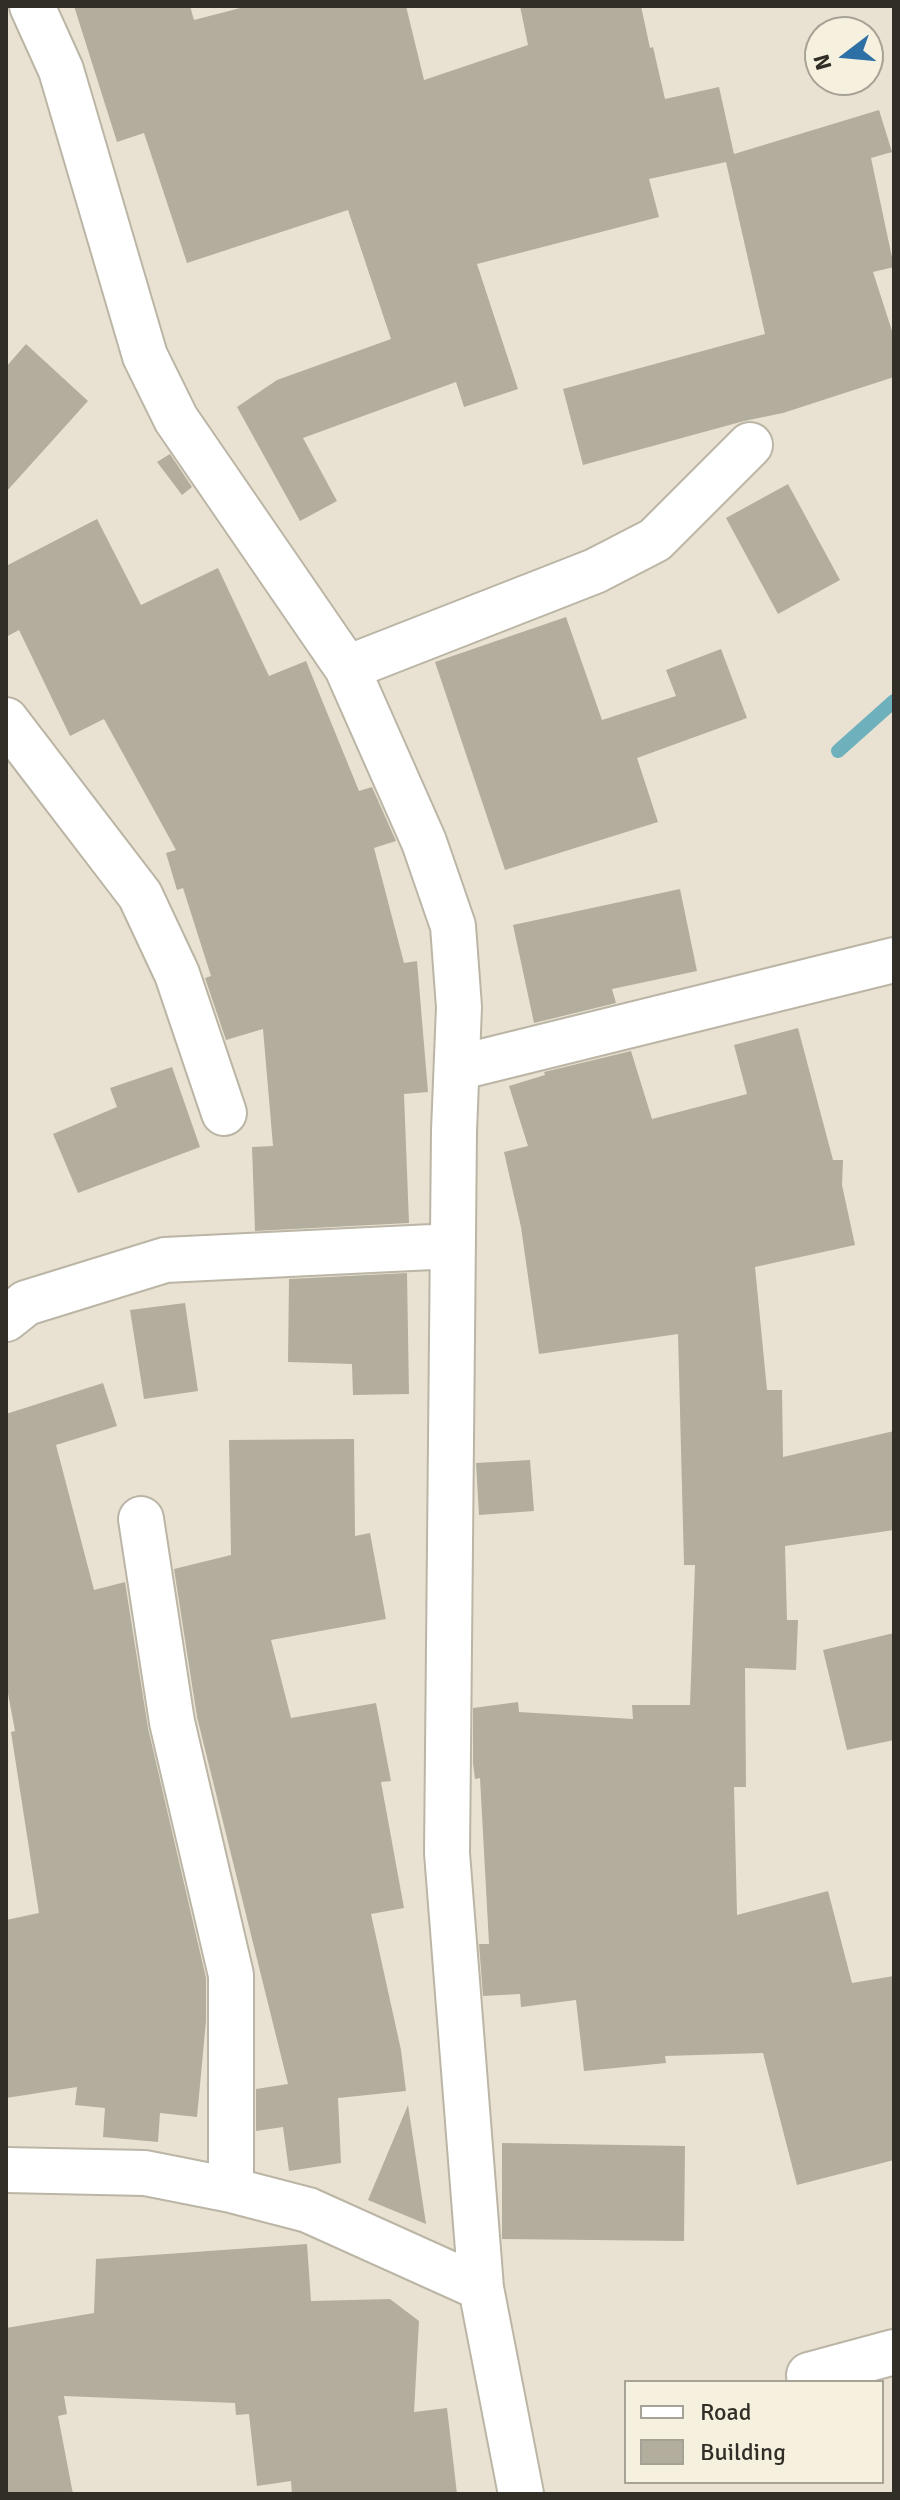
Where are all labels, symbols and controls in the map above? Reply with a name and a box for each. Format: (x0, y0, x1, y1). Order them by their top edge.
north arrow (804, 16, 884, 96)
text: N (807, 51, 837, 73)
legend (624, 2380, 884, 2484)
text: Road (700, 2397, 751, 2427)
text: Building (700, 2437, 786, 2467)

